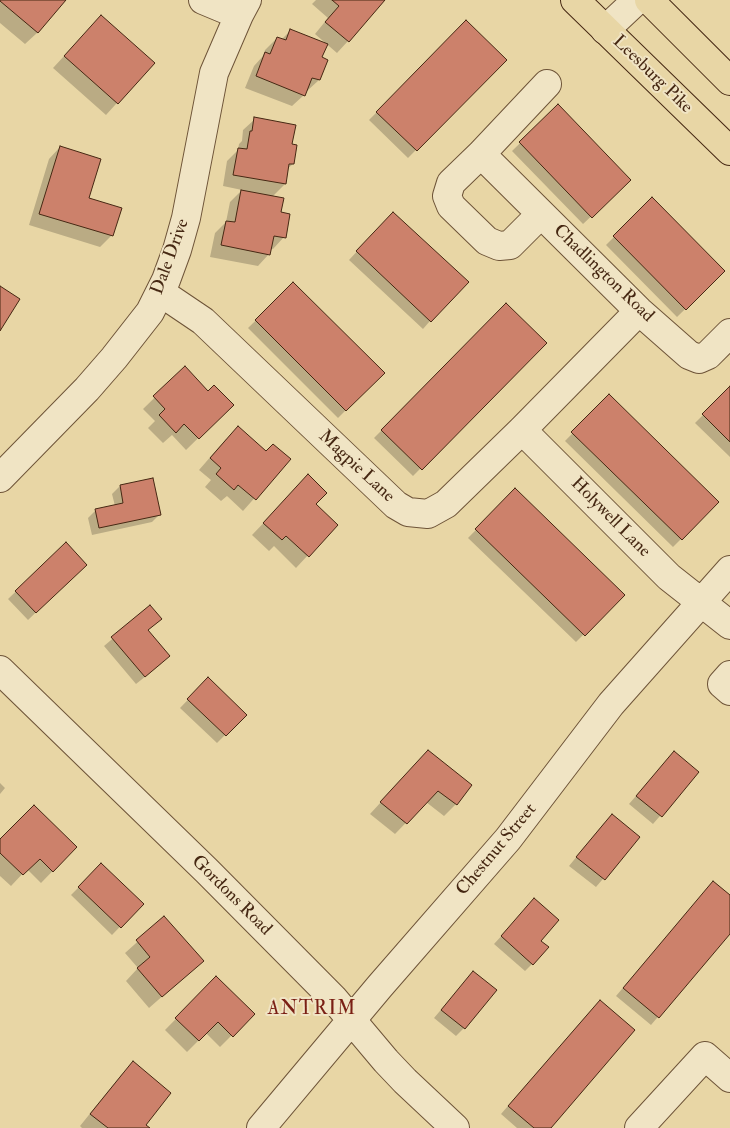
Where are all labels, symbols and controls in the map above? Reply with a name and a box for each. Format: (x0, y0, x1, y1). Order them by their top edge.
street label: Leesburg Pike (608, 32, 696, 118)
street label: Dale Drive (147, 216, 195, 298)
street label: Chadlington Road (548, 221, 658, 327)
street label: Magpie Lane (314, 426, 398, 508)
street label: Holywell Lane (565, 473, 655, 563)
street label: Chestnut Street (452, 800, 542, 900)
street label: Gordons Road (186, 851, 276, 941)
district label: ANTRIM (267, 999, 357, 1021)

